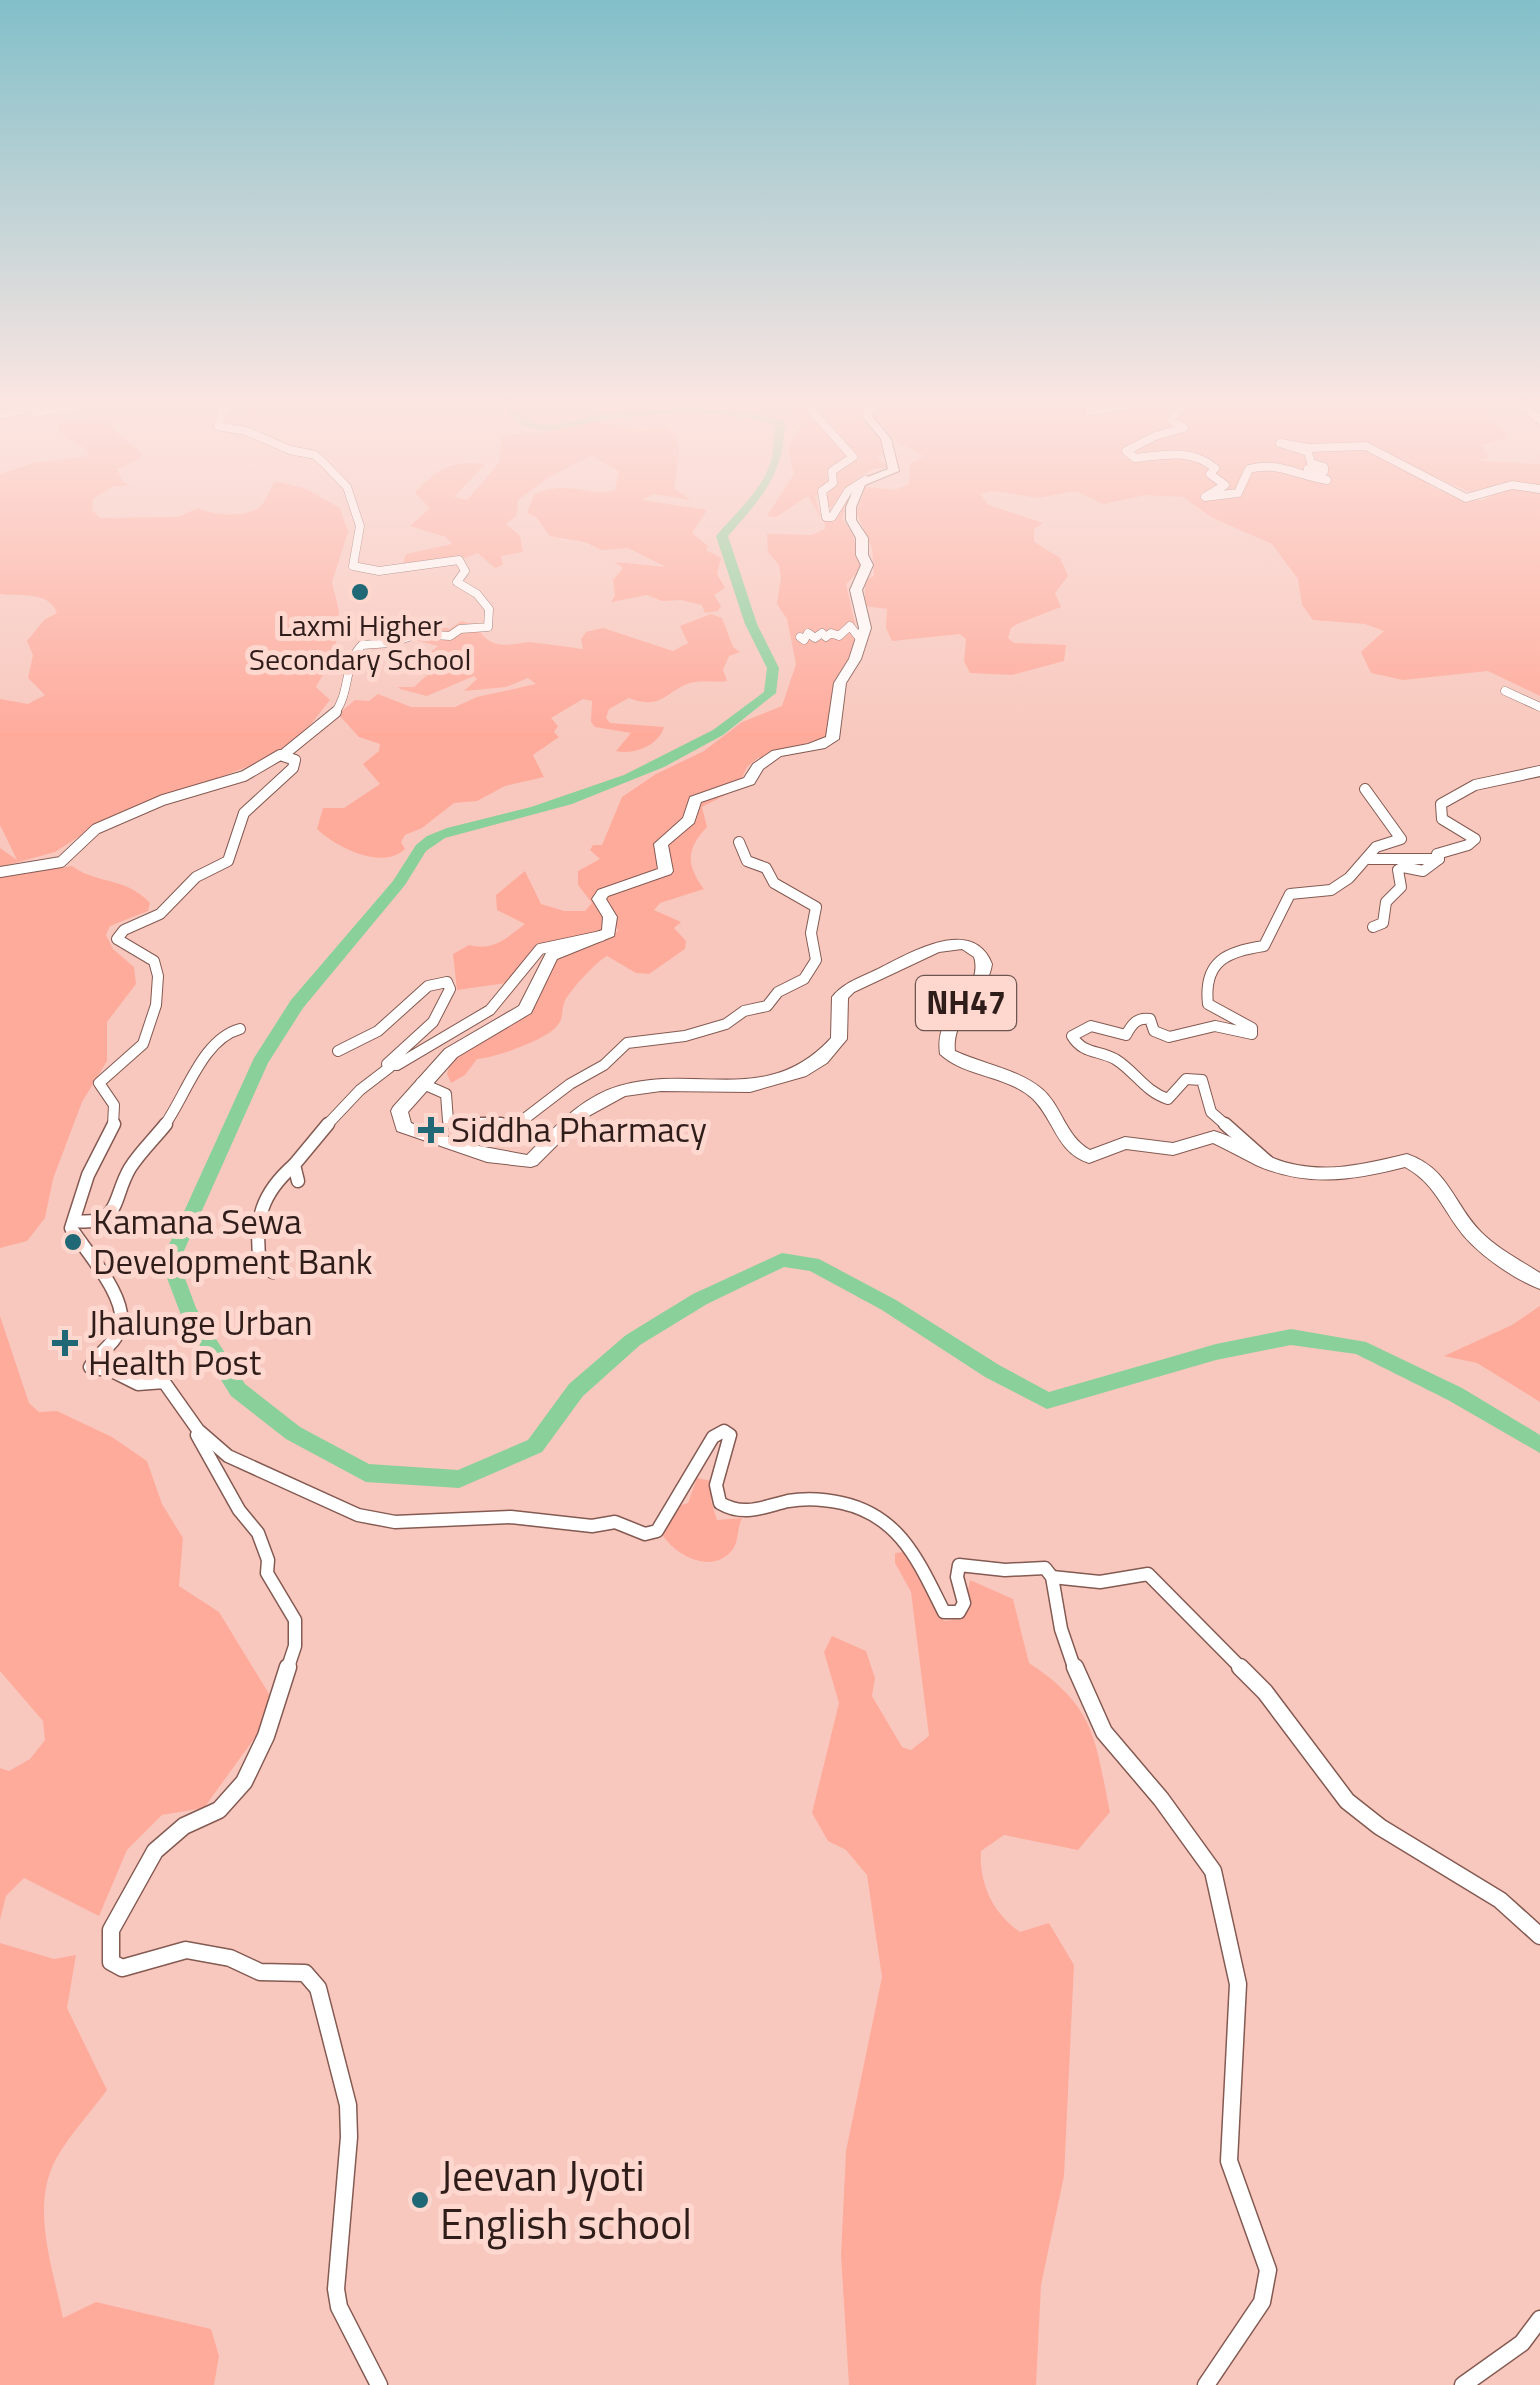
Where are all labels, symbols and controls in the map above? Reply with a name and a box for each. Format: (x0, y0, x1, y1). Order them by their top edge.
marker: Laxmi Higher Secondary School (349, 581, 371, 603)
place label: Laxmi Higher Secondary School (249, 602, 471, 682)
road number: NH47 (916, 976, 1016, 1030)
place label: Siddha Pharmacy (451, 1102, 707, 1156)
marker: Siddha Pharmacy (420, 1119, 442, 1141)
place label: Kamana Sewa Development Bank (93, 1194, 373, 1288)
marker: Kamana Sewa Development Bank (62, 1231, 84, 1253)
place label: Jhalunge Urban Health Post (88, 1295, 313, 1389)
marker: Jhalunge Urban Health Post (52, 1330, 78, 1356)
place label: Jeevan Jyoti English school (440, 2143, 692, 2255)
marker: Jeevan Jyoti English school (409, 2189, 431, 2211)

